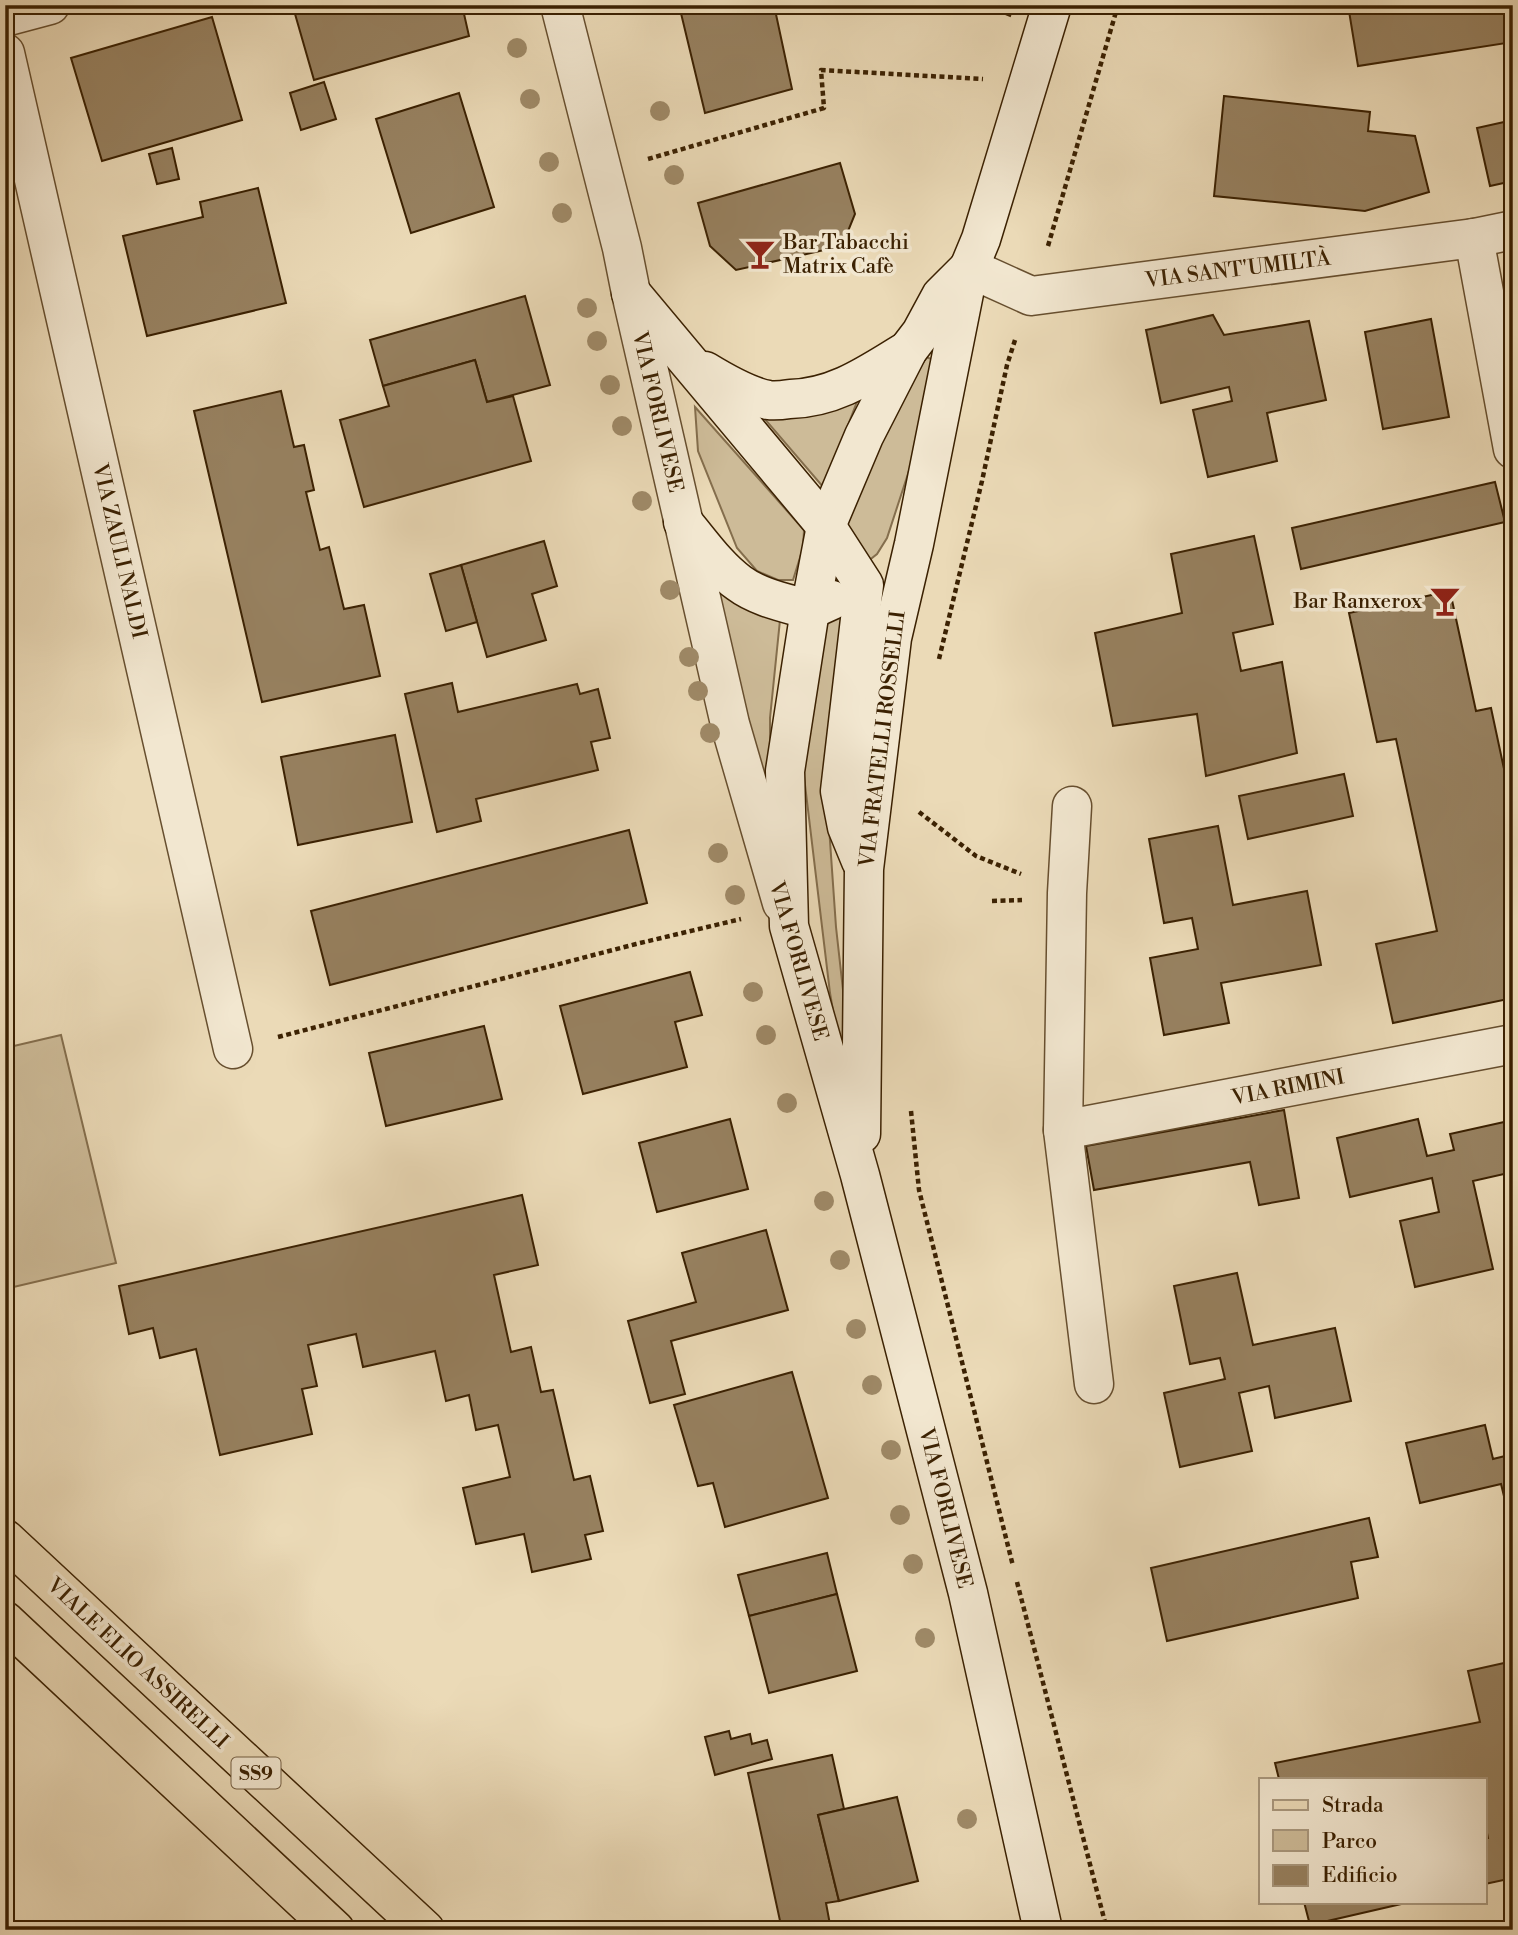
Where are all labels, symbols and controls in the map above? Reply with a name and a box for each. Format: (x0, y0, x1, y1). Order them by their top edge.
place label: Bar Tabacchi Matrix Cafè (782, 230, 909, 280)
bar icon: Bar Tabacchi Matrix Cafè (743, 237, 777, 271)
street label: VIA SANT'UMILTÀ (1143, 244, 1333, 294)
street label: VIA FORLIVESE (626, 328, 688, 495)
street label: VIA ZAULI NALDI (86, 460, 152, 641)
bar icon: Bar Ranxerox (1428, 584, 1462, 618)
place label: Bar Ranxerox (1292, 589, 1422, 615)
street label: VIA FRATELLI ROSSELLI (854, 609, 912, 870)
street label: VIA FORLIVESE (763, 878, 833, 1044)
street label: VIA RIMINI (1229, 1064, 1347, 1112)
street label: VIA FORLIVESE (912, 1424, 978, 1591)
street label: VIALE ELIO ASSIRELLI (40, 1572, 233, 1755)
road number: SS9 (232, 1758, 280, 1788)
legend (1259, 1778, 1486, 1904)
text: Strada (1322, 1793, 1384, 1819)
text: Parco (1322, 1829, 1377, 1855)
text: Edificio (1322, 1863, 1398, 1889)

